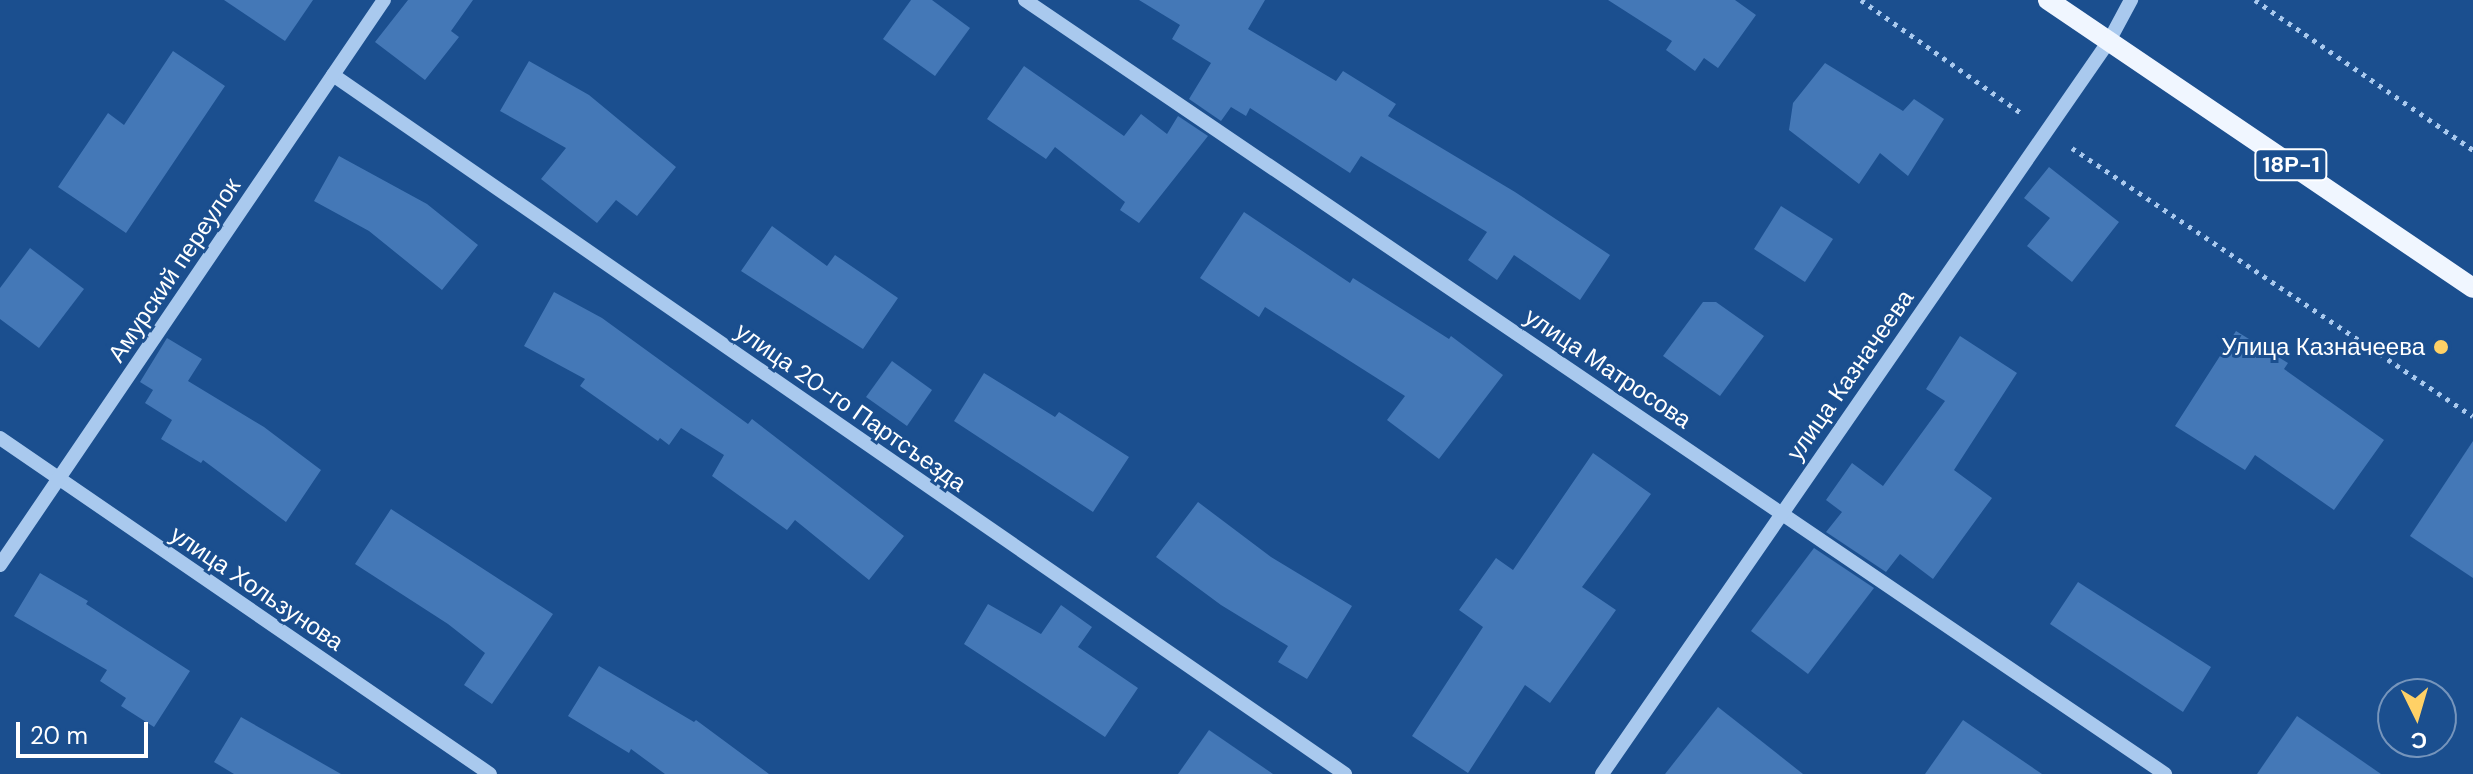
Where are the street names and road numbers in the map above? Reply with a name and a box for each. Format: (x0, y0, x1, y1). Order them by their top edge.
road number: 18Р-1 (2253, 147, 2329, 183)
street label: Амурский переулок (102, 172, 246, 368)
street label: улица Казначеева (1780, 284, 1920, 466)
street label: улица Матросова (1519, 302, 1697, 434)
street label: улица 20-го Партсъезда (730, 316, 972, 498)
street label: улица Хользунова (165, 519, 349, 657)

